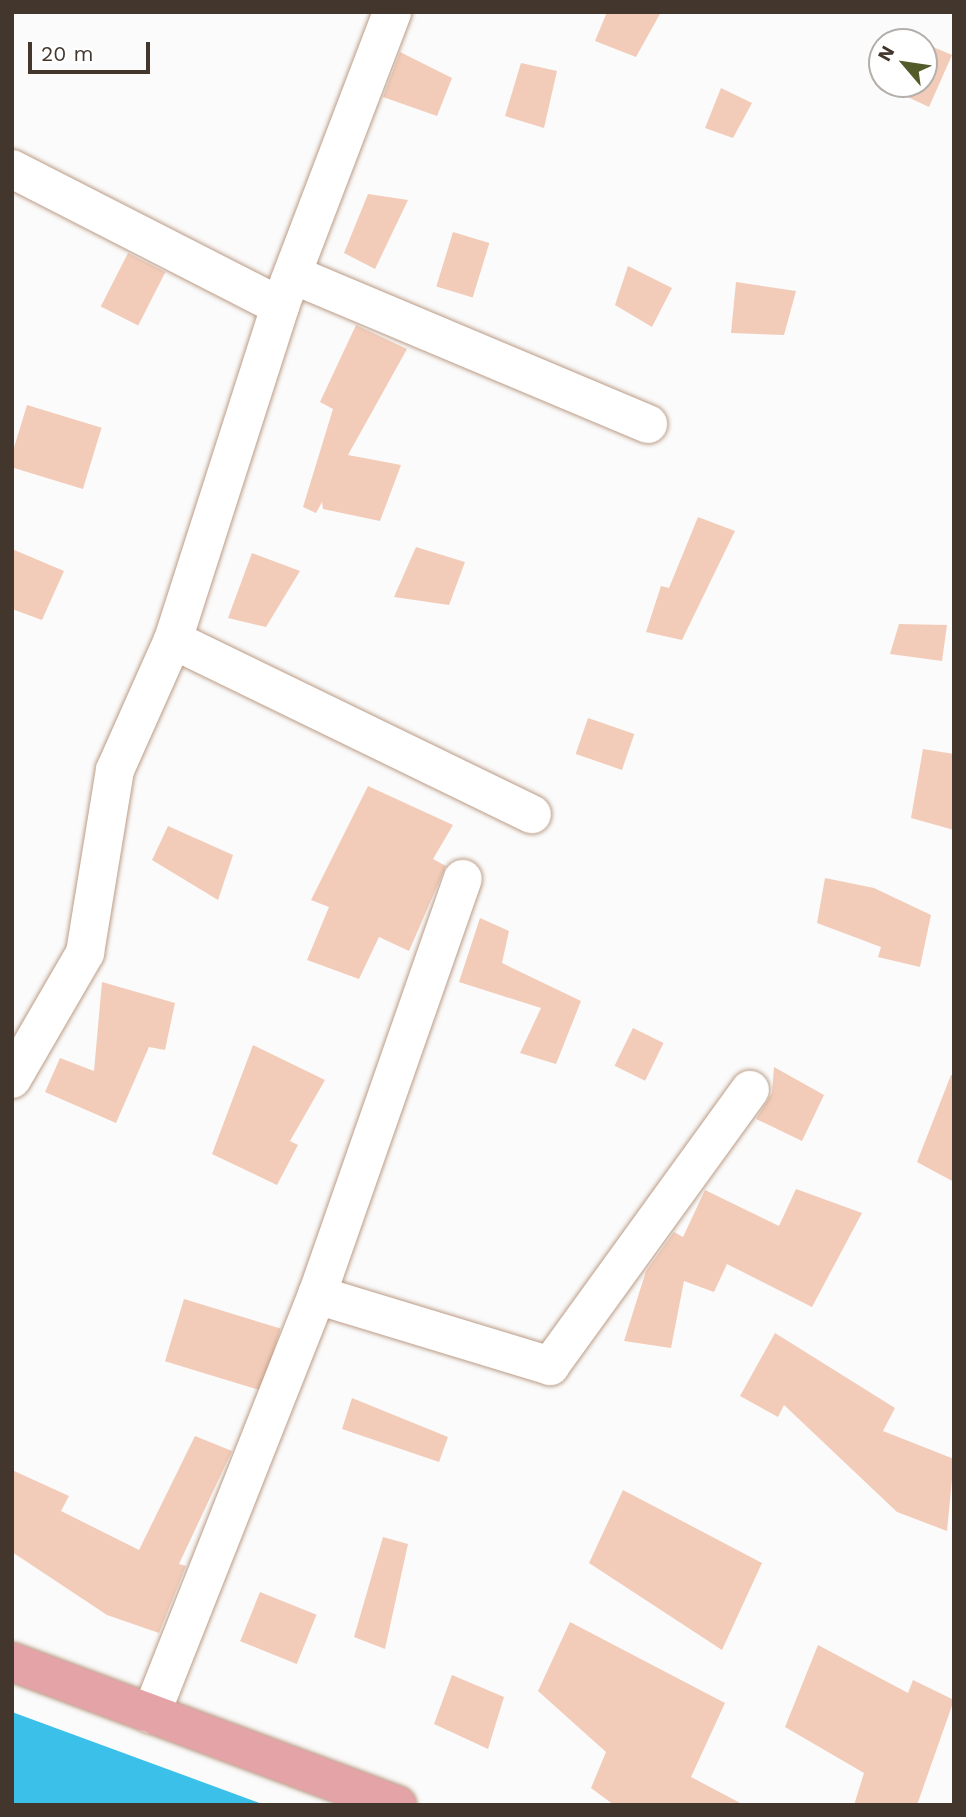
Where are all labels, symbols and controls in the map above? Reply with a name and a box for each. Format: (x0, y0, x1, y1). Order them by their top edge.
scale bar (32, 28, 154, 72)
north arrow (868, 28, 938, 98)
text: 20 m (41, 41, 93, 66)
text: N (872, 42, 899, 65)

